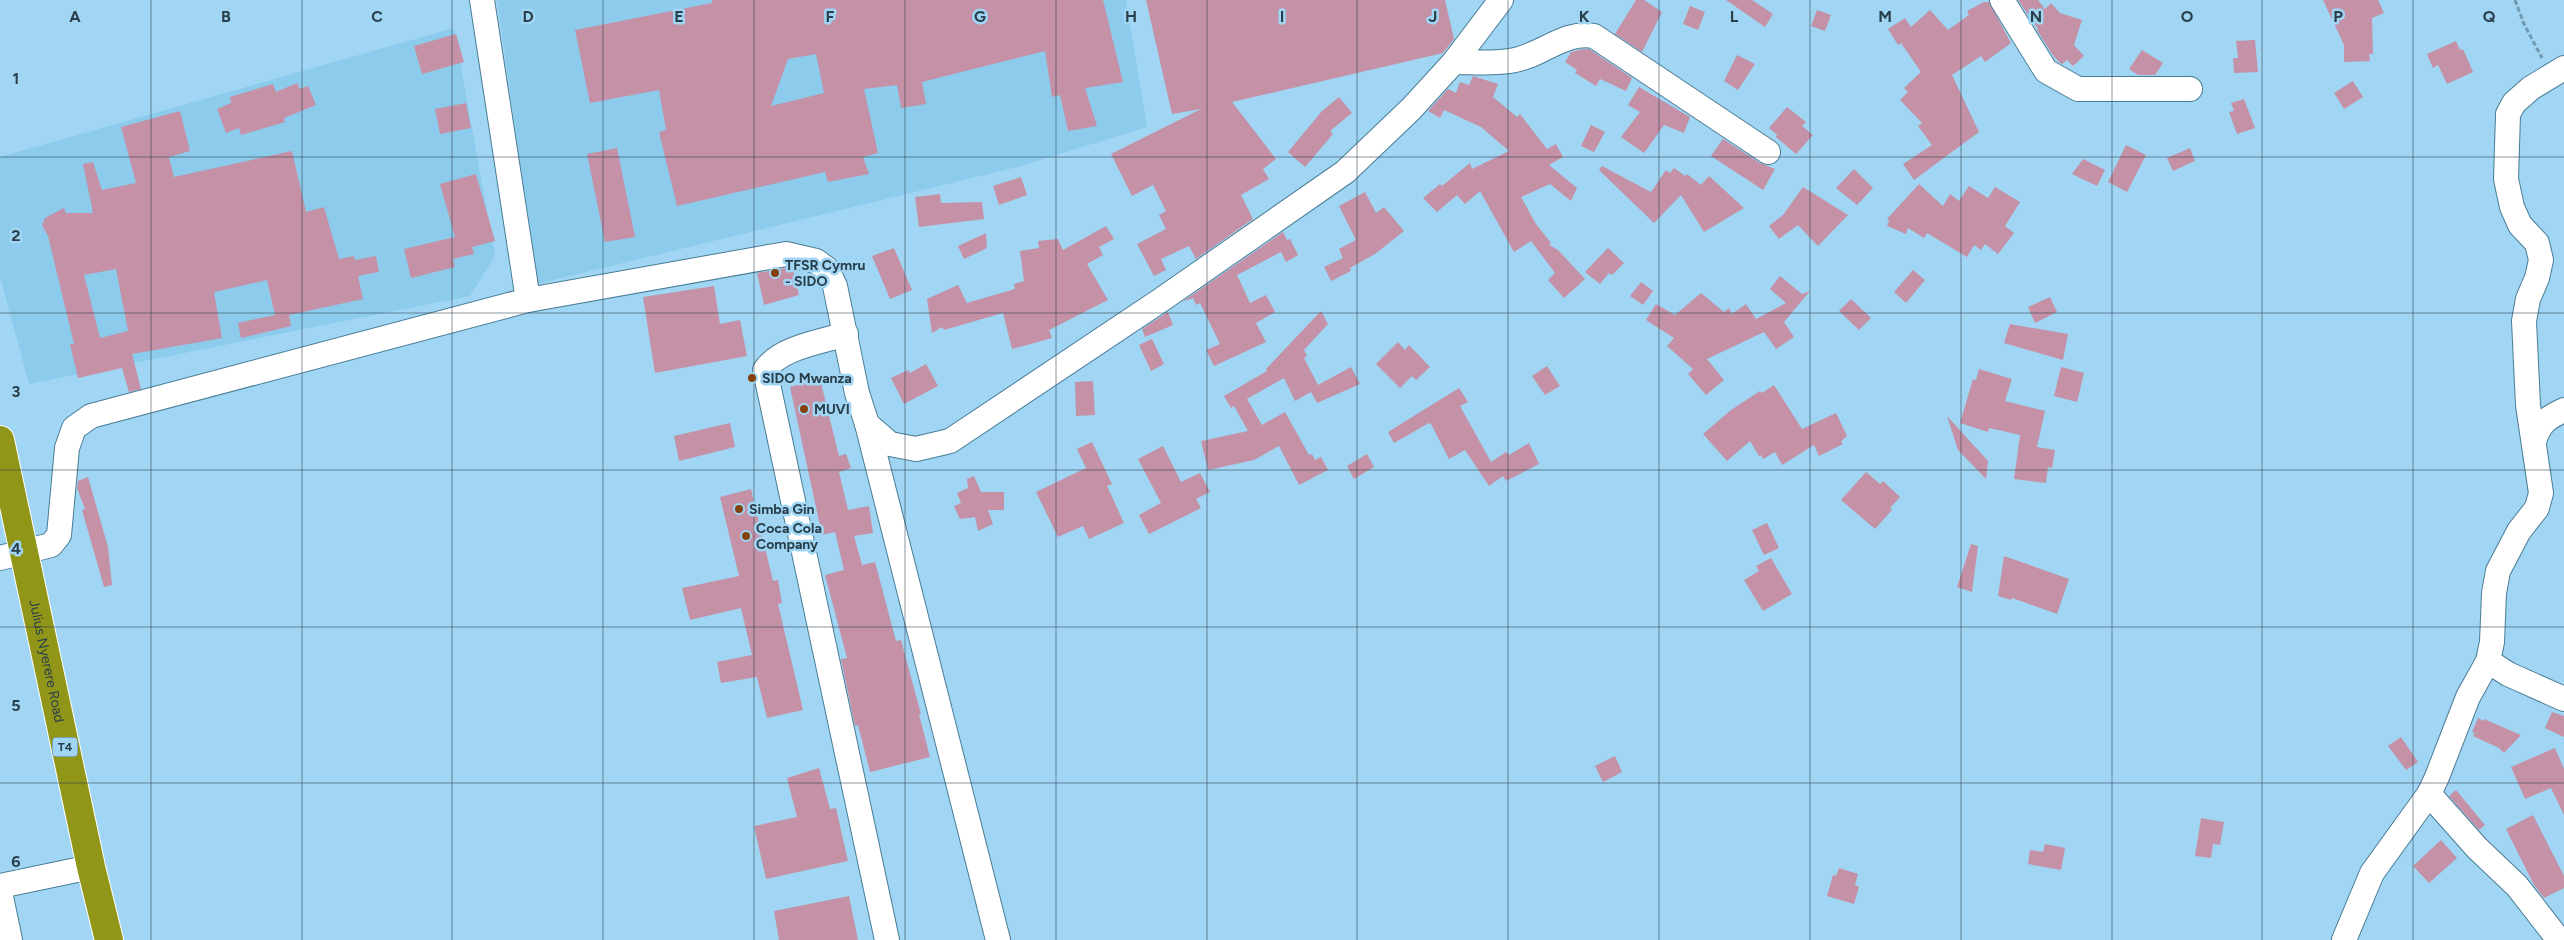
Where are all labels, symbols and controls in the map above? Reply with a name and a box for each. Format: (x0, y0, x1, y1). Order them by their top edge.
text: A (69, 7, 81, 26)
text: B (221, 7, 231, 26)
text: C (371, 7, 383, 26)
text: D (522, 7, 534, 26)
text: E (674, 7, 684, 26)
text: F (826, 7, 835, 26)
text: G (974, 7, 986, 26)
text: H (1125, 7, 1137, 26)
text: I (1280, 7, 1284, 26)
text: J (1429, 7, 1437, 26)
text: K (1579, 7, 1590, 26)
text: L (1730, 7, 1739, 26)
text: M (1878, 7, 1892, 26)
text: N (2030, 7, 2042, 26)
text: O (2181, 7, 2194, 26)
text: P (2333, 7, 2343, 26)
text: Q (2483, 7, 2496, 26)
text: 1 (13, 69, 19, 88)
text: 2 (11, 226, 21, 245)
place label: TFSR Cymru - SIDO (785, 257, 866, 290)
marker: TFSR Cymru - SIDO (769, 267, 781, 279)
place label: SIDO Mwanza (762, 370, 852, 387)
marker: SIDO Mwanza (746, 372, 758, 384)
text: 3 (12, 382, 21, 401)
place label: MUVI (814, 401, 850, 418)
marker: MUVI (798, 403, 810, 415)
place label: Simba Gin (749, 501, 815, 518)
marker: Simba Gin (733, 503, 745, 515)
place label: Coca Cola Company (756, 520, 822, 553)
marker: Coca Cola Company (740, 530, 752, 542)
text: 4 (11, 539, 21, 558)
street label: Julius Nyerere Road (25, 598, 68, 724)
text: 5 (11, 696, 21, 715)
road number: T4 (52, 738, 78, 756)
text: 6 (11, 852, 21, 871)

